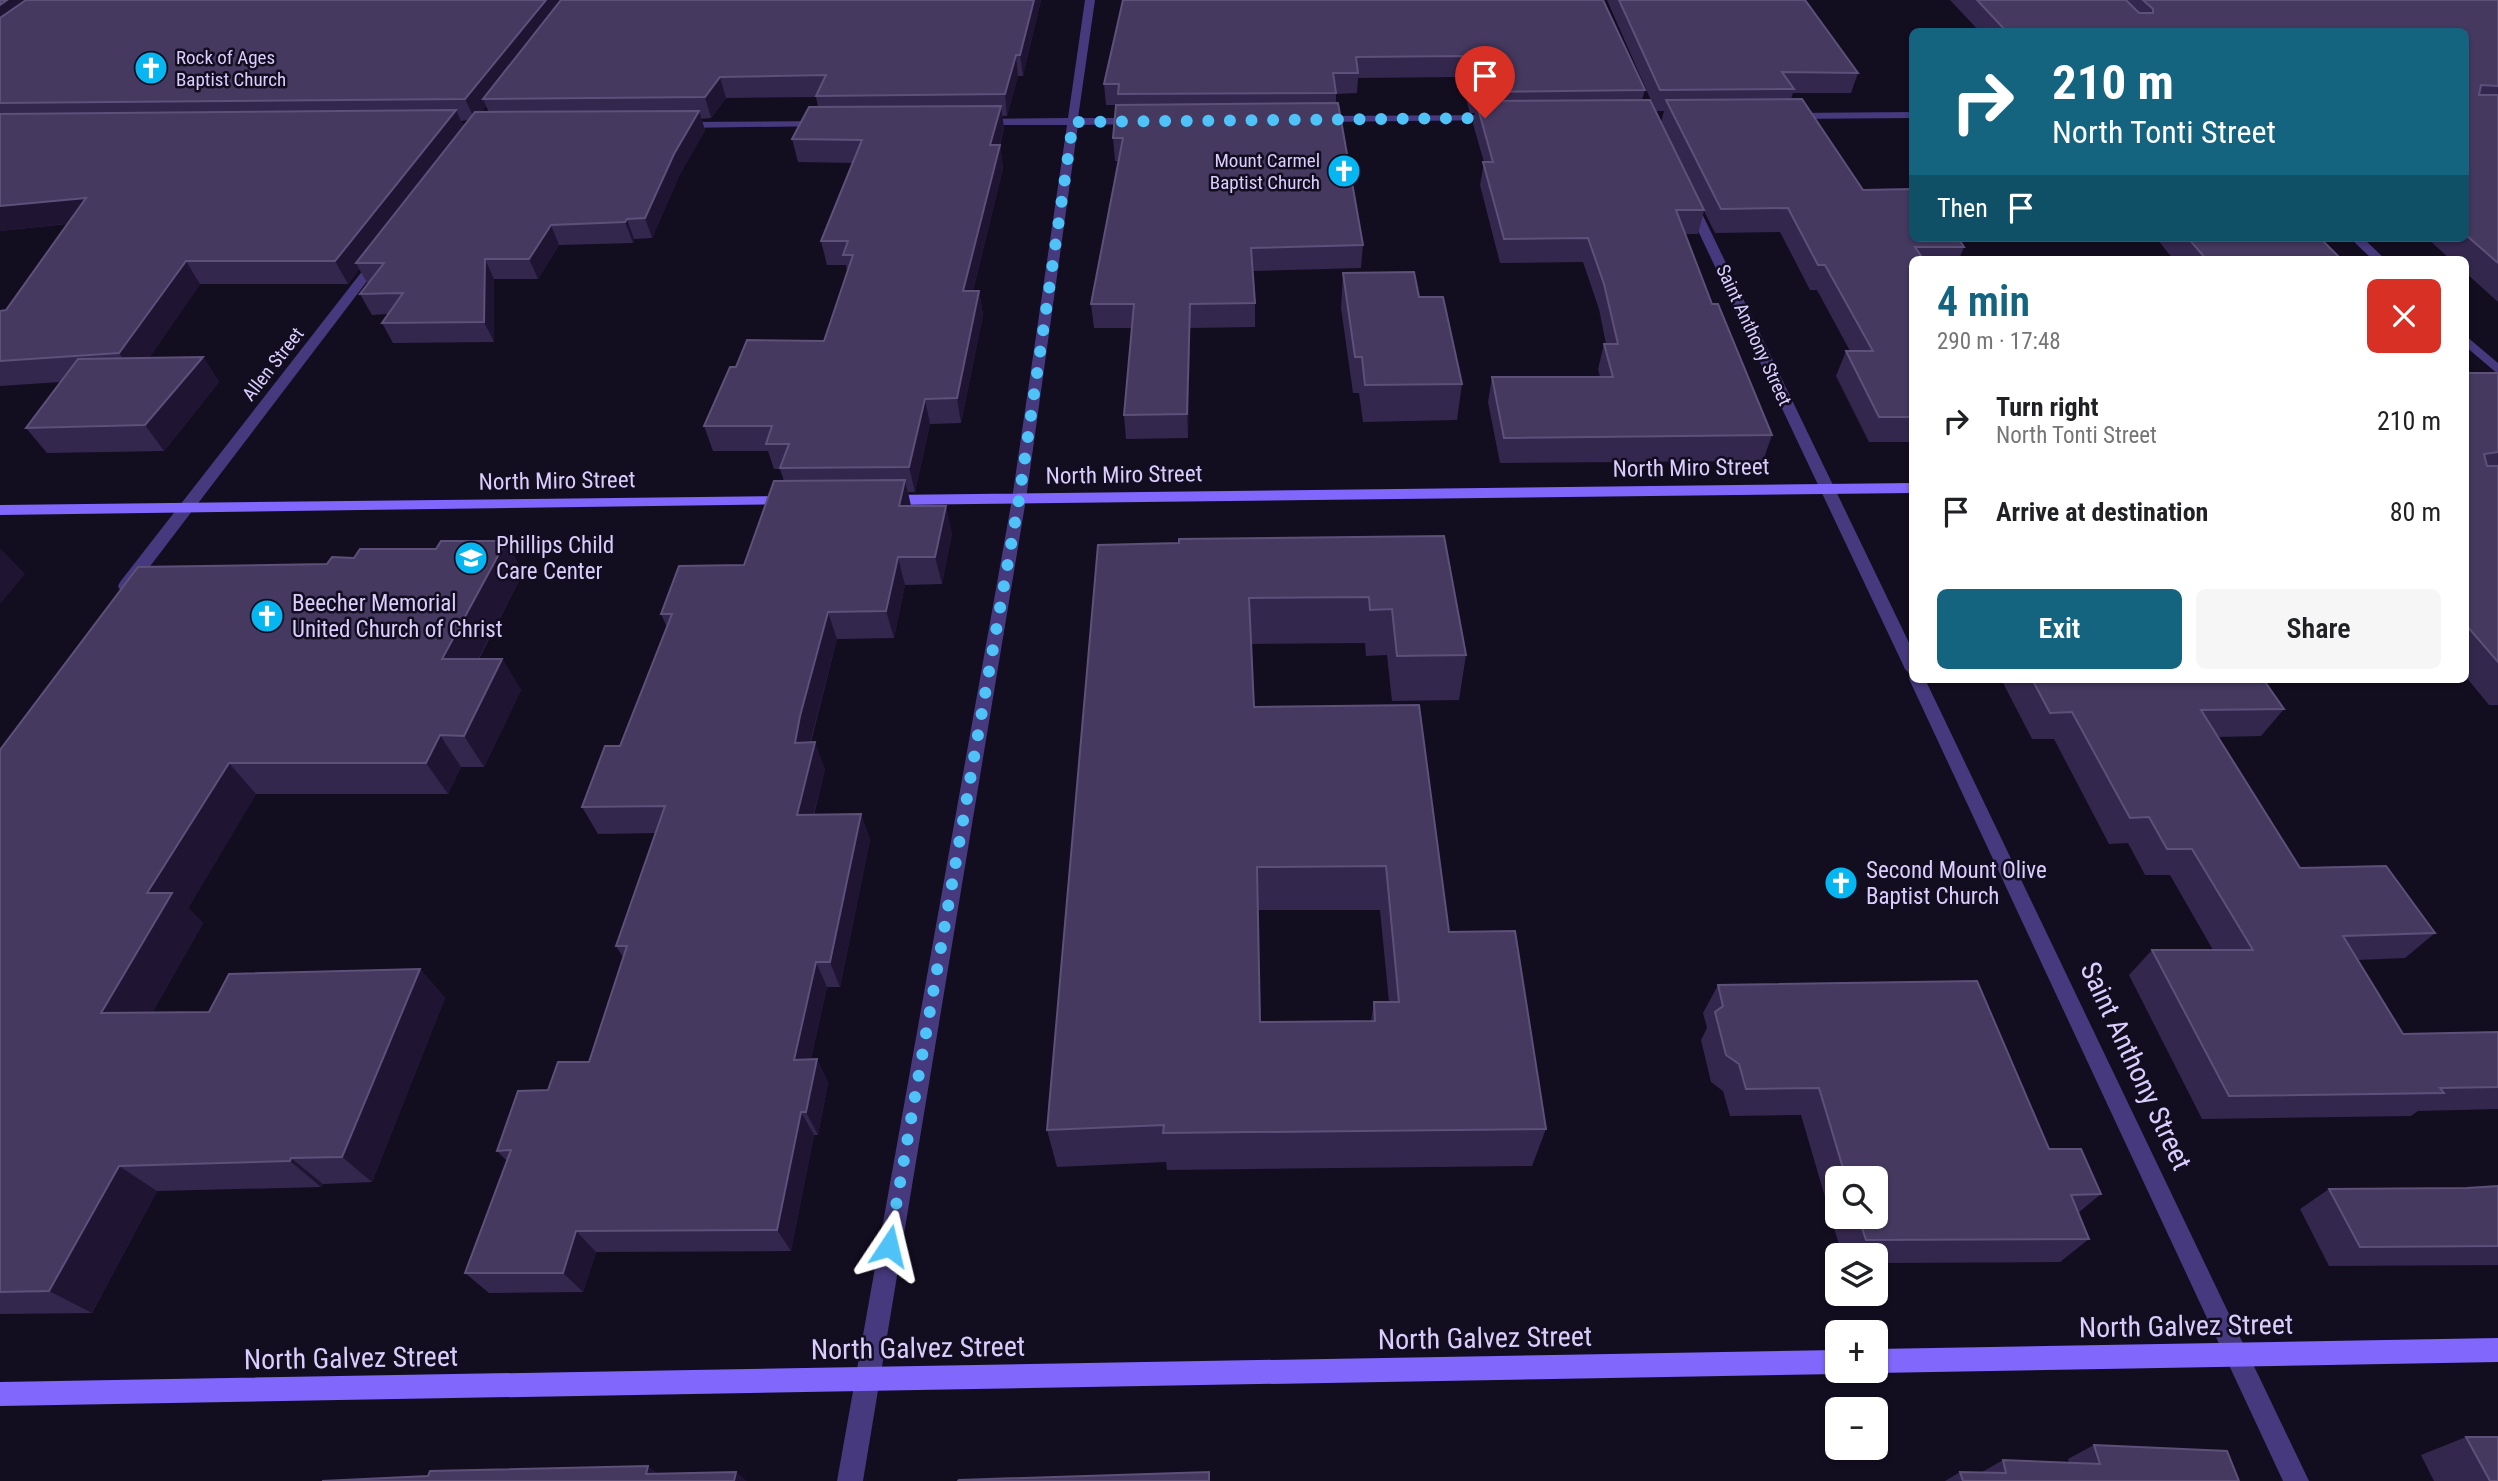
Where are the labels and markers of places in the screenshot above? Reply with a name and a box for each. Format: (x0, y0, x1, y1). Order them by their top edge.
place label: Rock of Ages Baptist Church (176, 46, 286, 91)
pin (1455, 46, 1515, 118)
church icon: Rock of Ages Baptist Church (132, 49, 170, 87)
place label: Mount Carmel Baptist Church (1210, 149, 1320, 194)
church icon: Mount Carmel Baptist Church (1325, 152, 1363, 190)
place label: Phillips Child Care Center (496, 532, 614, 585)
school or university icon: Phillips Child Care Center (452, 539, 490, 577)
place label: Beecher Memorial United Church of Christ (292, 590, 503, 643)
church icon: Beecher Memorial United Church of Christ (248, 597, 286, 635)
place label: Second Mount Olive Baptist Church (1866, 857, 2047, 910)
church icon: Second Mount Olive Baptist Church (1822, 864, 1860, 902)

